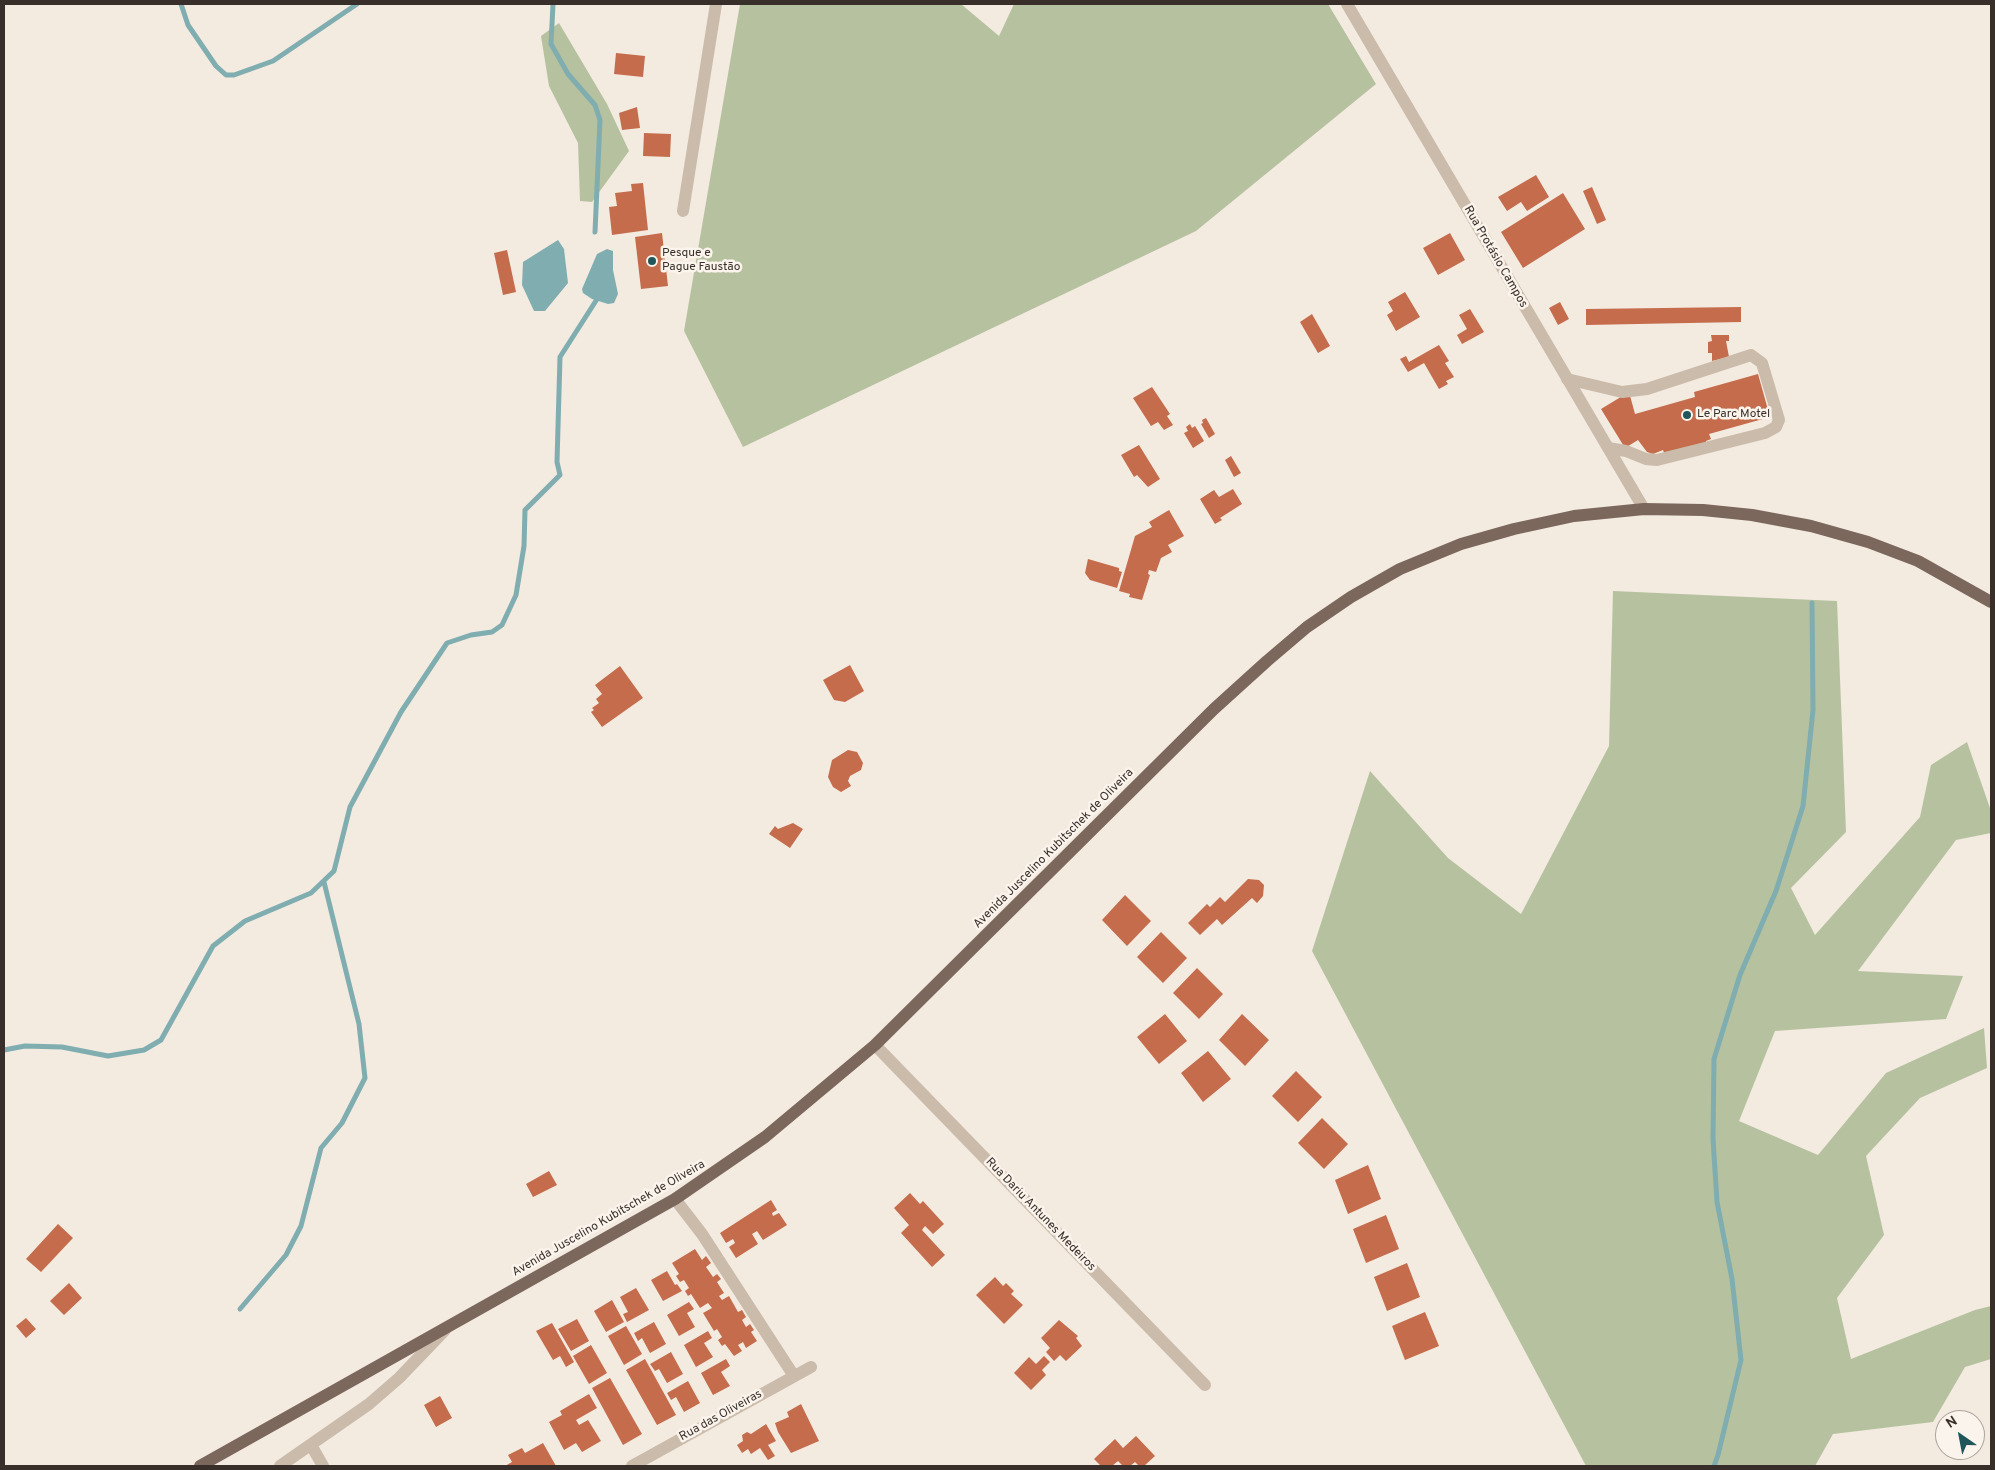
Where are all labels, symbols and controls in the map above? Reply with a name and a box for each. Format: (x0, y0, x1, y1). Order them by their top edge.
street label: Rua Protásio Campos (1460, 204, 1530, 310)
place label: Pesque e Pague Faustão (662, 247, 740, 275)
marker: Pesque e Pague Faustão (646, 255, 658, 267)
place label: Le Parc Motel (1697, 408, 1770, 422)
marker: Le Parc Motel (1681, 409, 1693, 421)
street label: Avenida Juscelino Kubitschek de Oliveira (971, 766, 1137, 932)
street label: Rua Dariu Antunes Medeiros (982, 1155, 1098, 1275)
street label: Avenida Juscelino Kubitschek de Oliveira (510, 1158, 708, 1280)
street label: Rua das Oliveiras (677, 1387, 765, 1445)
north arrow (1935, 1410, 1985, 1460)
text: N (1943, 1413, 1961, 1433)

